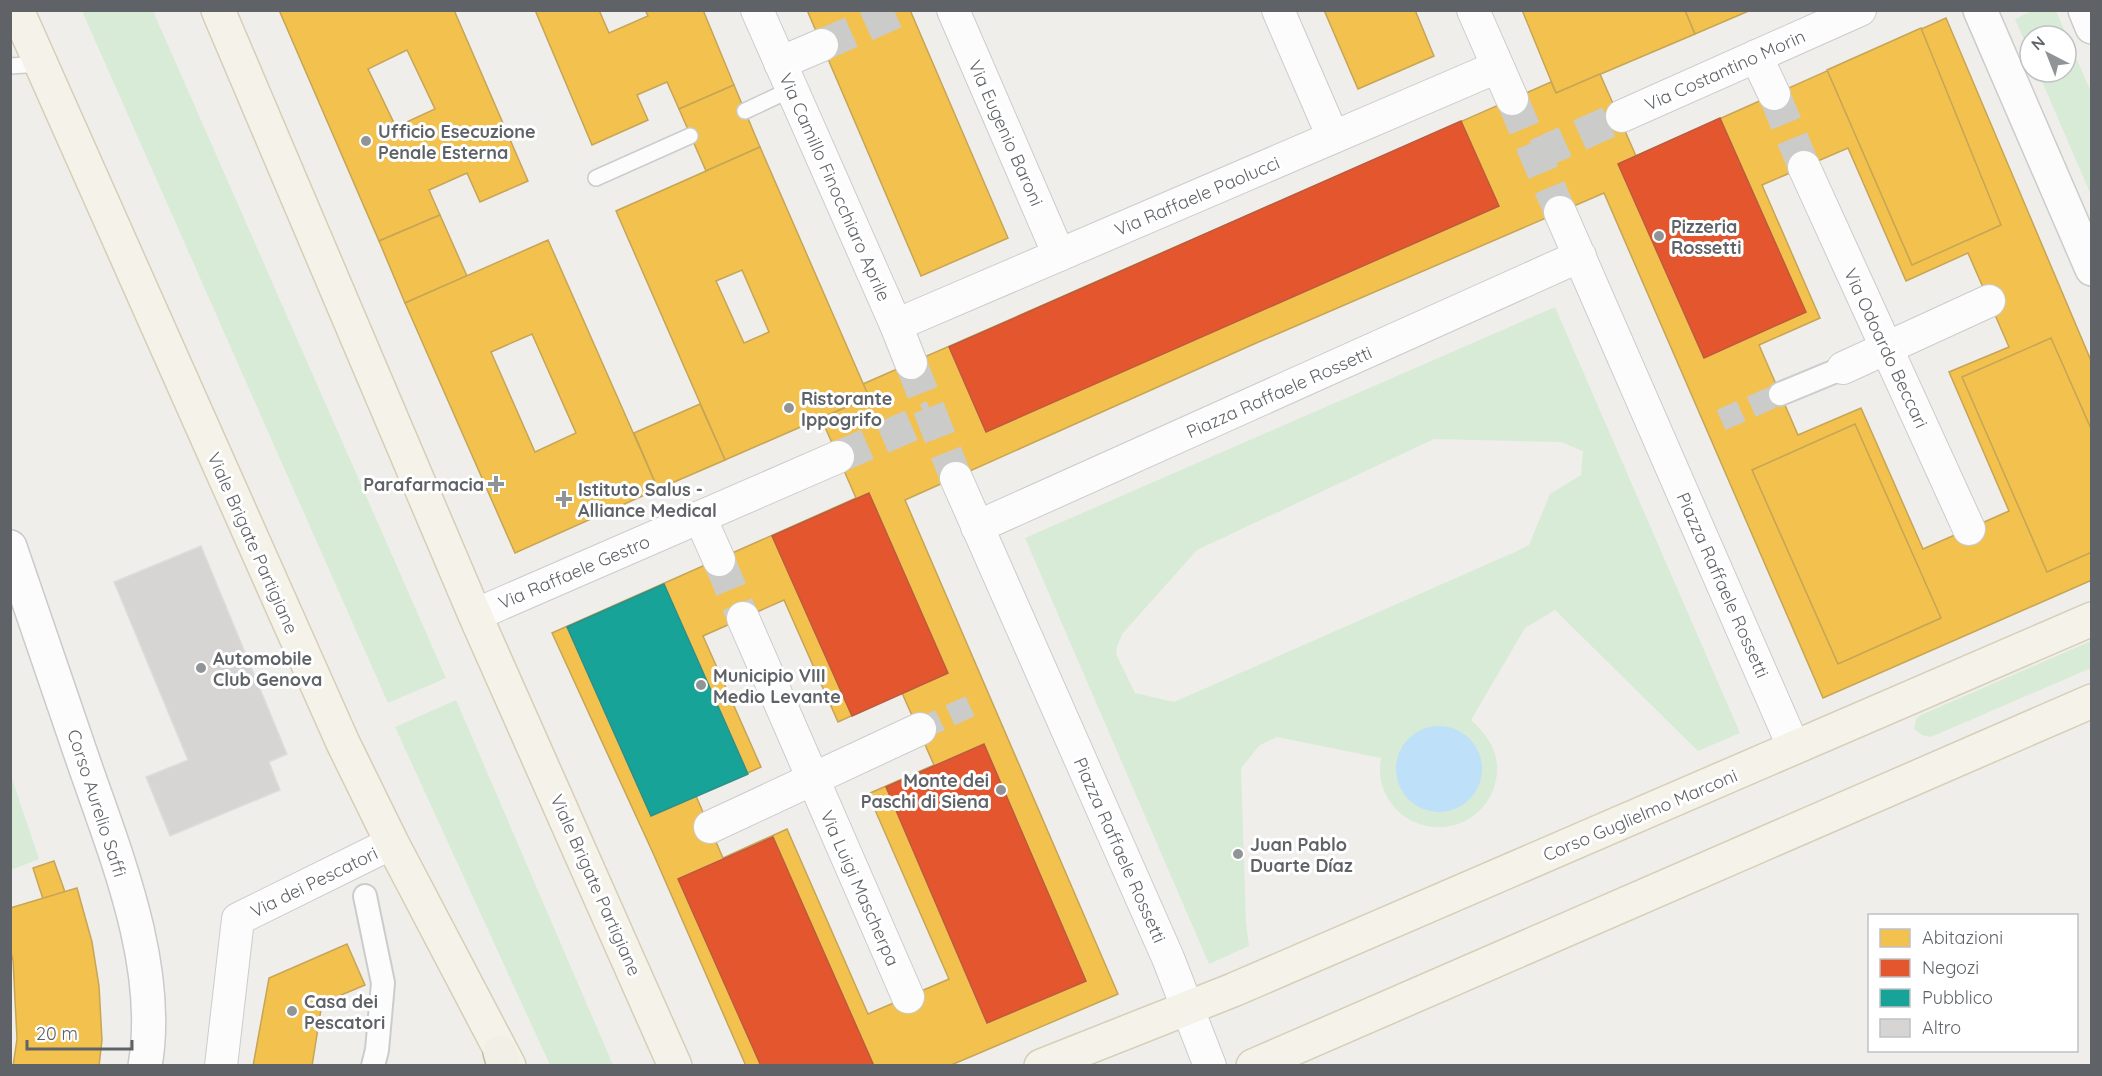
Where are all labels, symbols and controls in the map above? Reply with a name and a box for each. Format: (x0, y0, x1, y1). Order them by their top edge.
street label: Via Costantino Morin (1641, 24, 1809, 116)
north arrow (2018, 24, 2078, 84)
text: N (2027, 31, 2049, 54)
street label: Via Eugenio Baroni (964, 57, 1048, 209)
street label: Via Camillo Finocchiaro Aprile (774, 69, 896, 305)
place label: Ufficio Esecuzione Penale Esterna (378, 120, 536, 164)
marker: Ufficio Esecuzione Penale Esterna (359, 134, 373, 148)
street label: Via Raffaele Paolucci (1111, 151, 1283, 241)
place label: Pizzeria Rossetti (1671, 215, 1741, 259)
marker: Pizzeria Rossetti (1652, 229, 1666, 243)
street label: Via Odoardo Beccari (1839, 264, 1933, 432)
street label: Piazza Raffaele Rossetti (1183, 341, 1375, 443)
place label: Ristorante Ippogrifo (801, 387, 892, 431)
marker: Ristorante Ippogrifo (782, 401, 796, 415)
street label: Viale Brigate Partigiane (203, 449, 303, 637)
place label: Parafarmacia (363, 473, 484, 496)
marker: Parafarmacia (489, 477, 503, 491)
place label: Istituto Salus - Alliance Medical (578, 478, 717, 522)
street label: Piazza Raffaele Rossetti (1672, 489, 1774, 681)
marker: Istituto Salus - Alliance Medical (555, 490, 573, 508)
street label: Via Raffaele Gestro (495, 530, 653, 614)
place label: Automobile Club Genova (213, 647, 322, 691)
marker: Automobile Club Genova (194, 661, 208, 675)
place label: Municipio VIII Medio Levante (713, 664, 841, 708)
marker: Municipio VIII Medio Levante (694, 678, 708, 692)
street label: Corso Aurelio Saffi (62, 726, 132, 880)
street label: Piazza Raffaele Rossetti (1069, 754, 1171, 946)
street label: Corso Guglielmo Marconi (1539, 764, 1741, 866)
place label: Monte dei Paschi di Siena (861, 769, 989, 813)
marker: Monte dei Paschi di Siena (994, 783, 1008, 797)
street label: Viale Brigate Partigiane (546, 791, 646, 979)
street label: Via Luigi Mascherpa (815, 807, 905, 969)
place label: Juan Pablo Duarte Díaz (1250, 833, 1353, 877)
street label: Via dei Pescatori (247, 841, 381, 923)
marker: Juan Pablo Duarte Díaz (1231, 847, 1245, 861)
legend (1868, 914, 2078, 1052)
text: Abitazioni (1922, 926, 2003, 949)
text: Negozi (1922, 956, 1979, 979)
text: Pubblico (1922, 986, 1993, 1009)
place label: Casa dei Pescatori (304, 990, 385, 1034)
marker: Casa dei Pescatori (285, 1004, 299, 1018)
scale bar (27, 1013, 132, 1051)
text: Altro (1922, 1016, 1961, 1039)
text: 20 m (36, 1022, 78, 1045)

